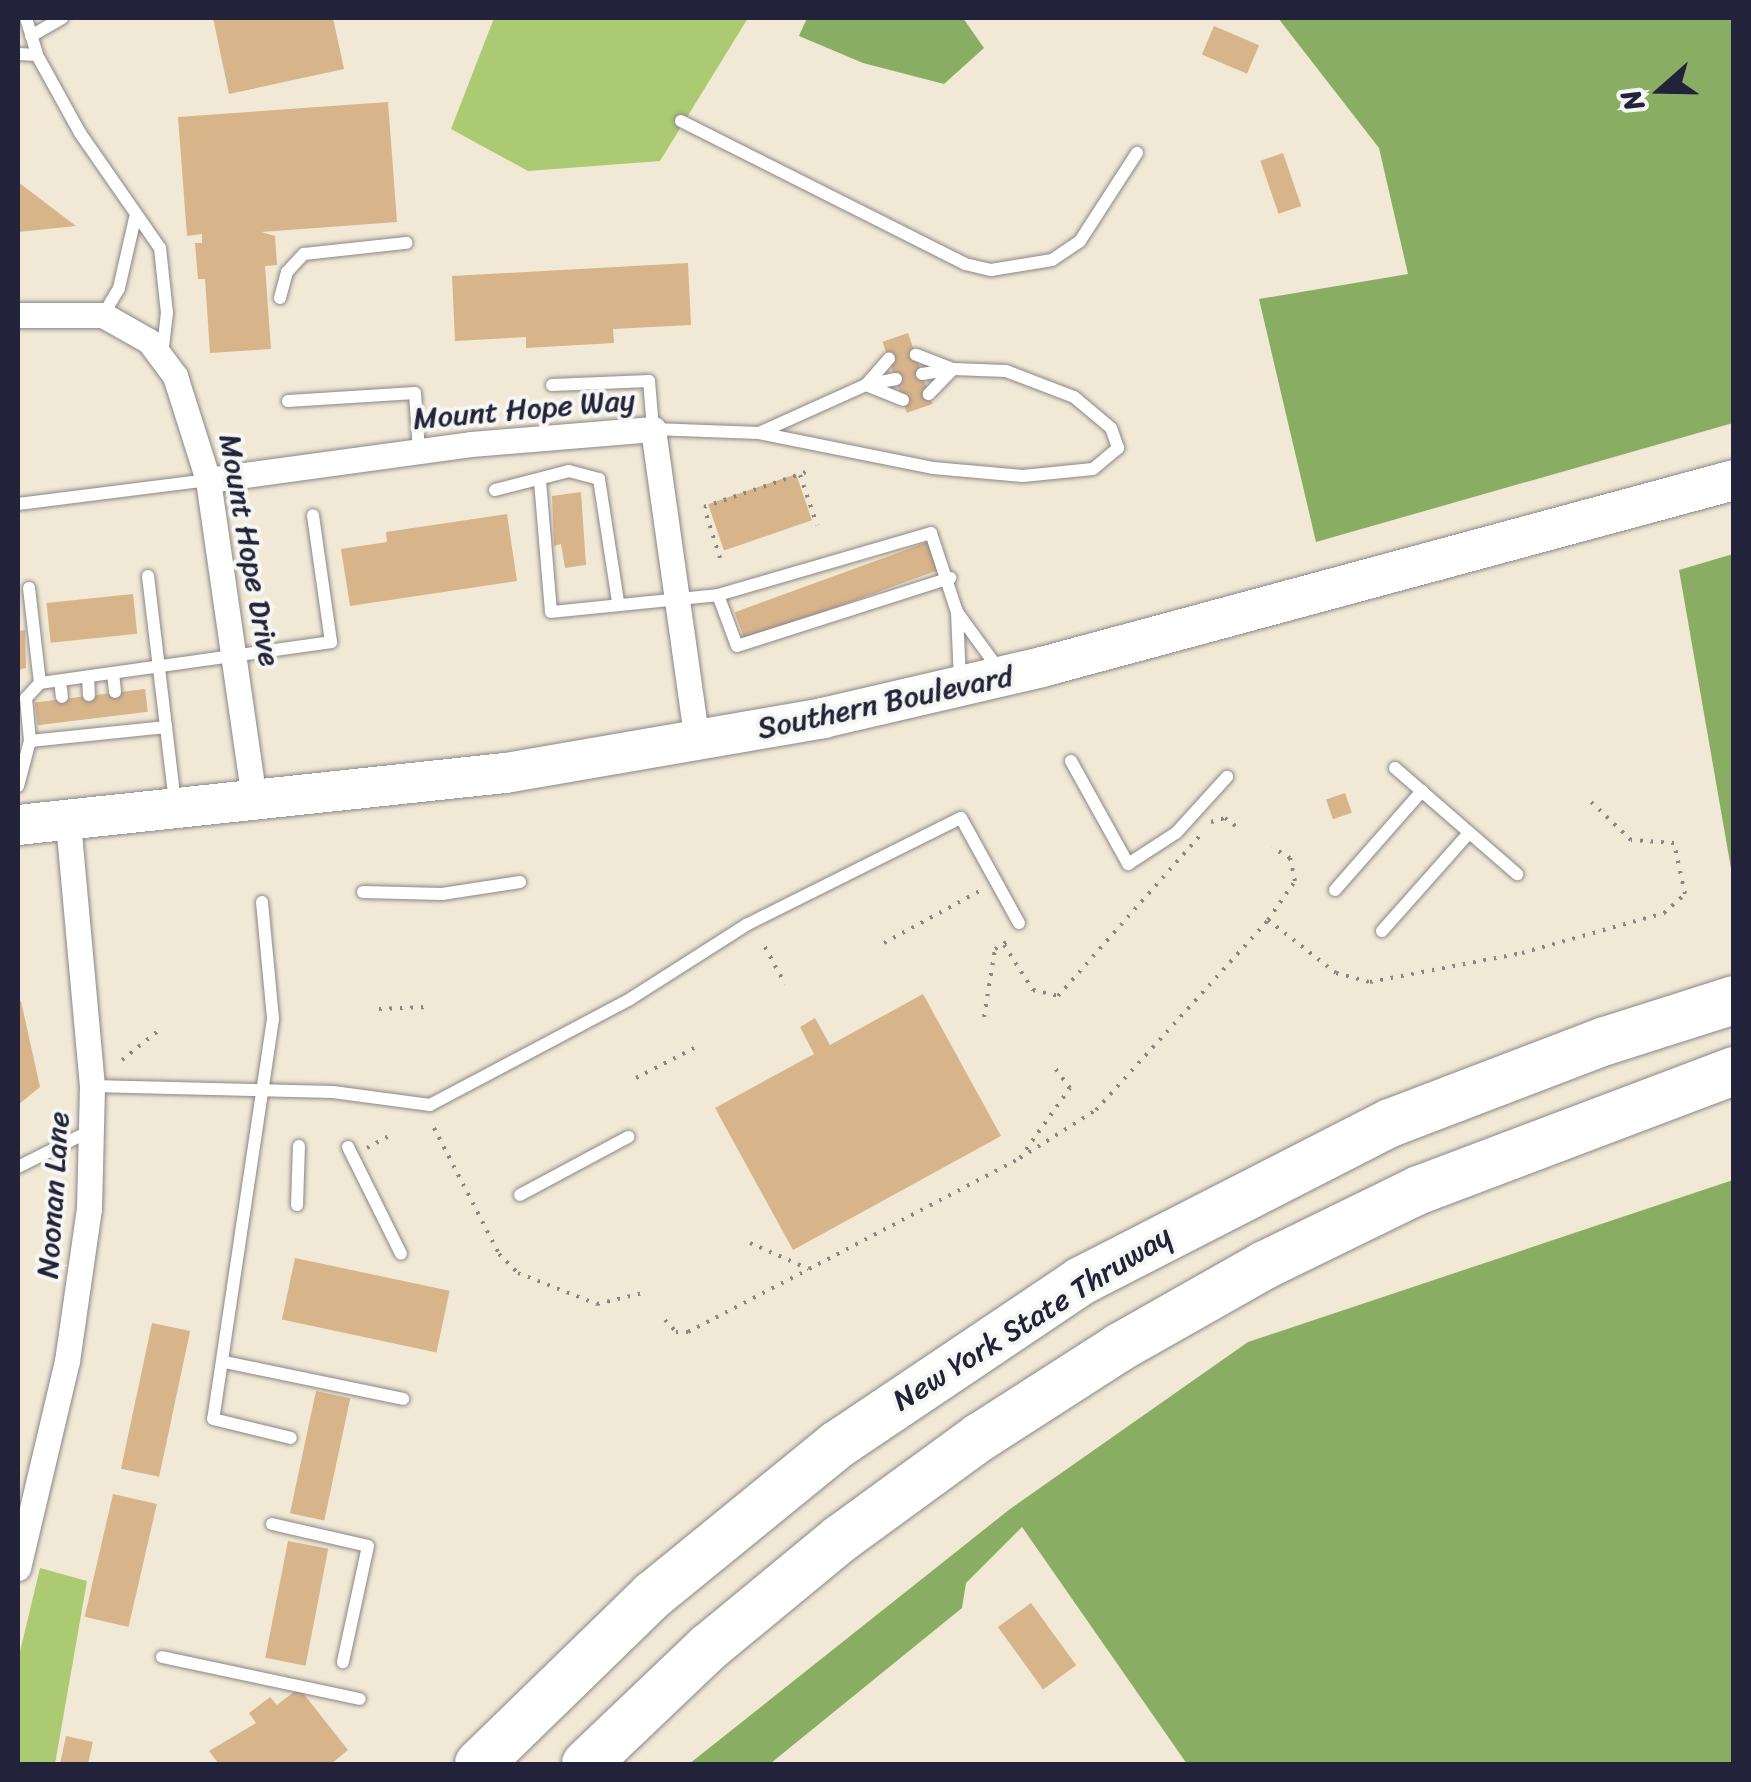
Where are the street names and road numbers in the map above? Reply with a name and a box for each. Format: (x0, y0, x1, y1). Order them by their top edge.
street label: Mount Hope Way (412, 381, 636, 437)
street label: Mount Hope Drive (212, 431, 288, 669)
street label: Southern Boulevard (754, 657, 1016, 747)
street label: Noonan Lane (29, 1110, 77, 1280)
street label: New York State Thruway (885, 1217, 1179, 1419)

